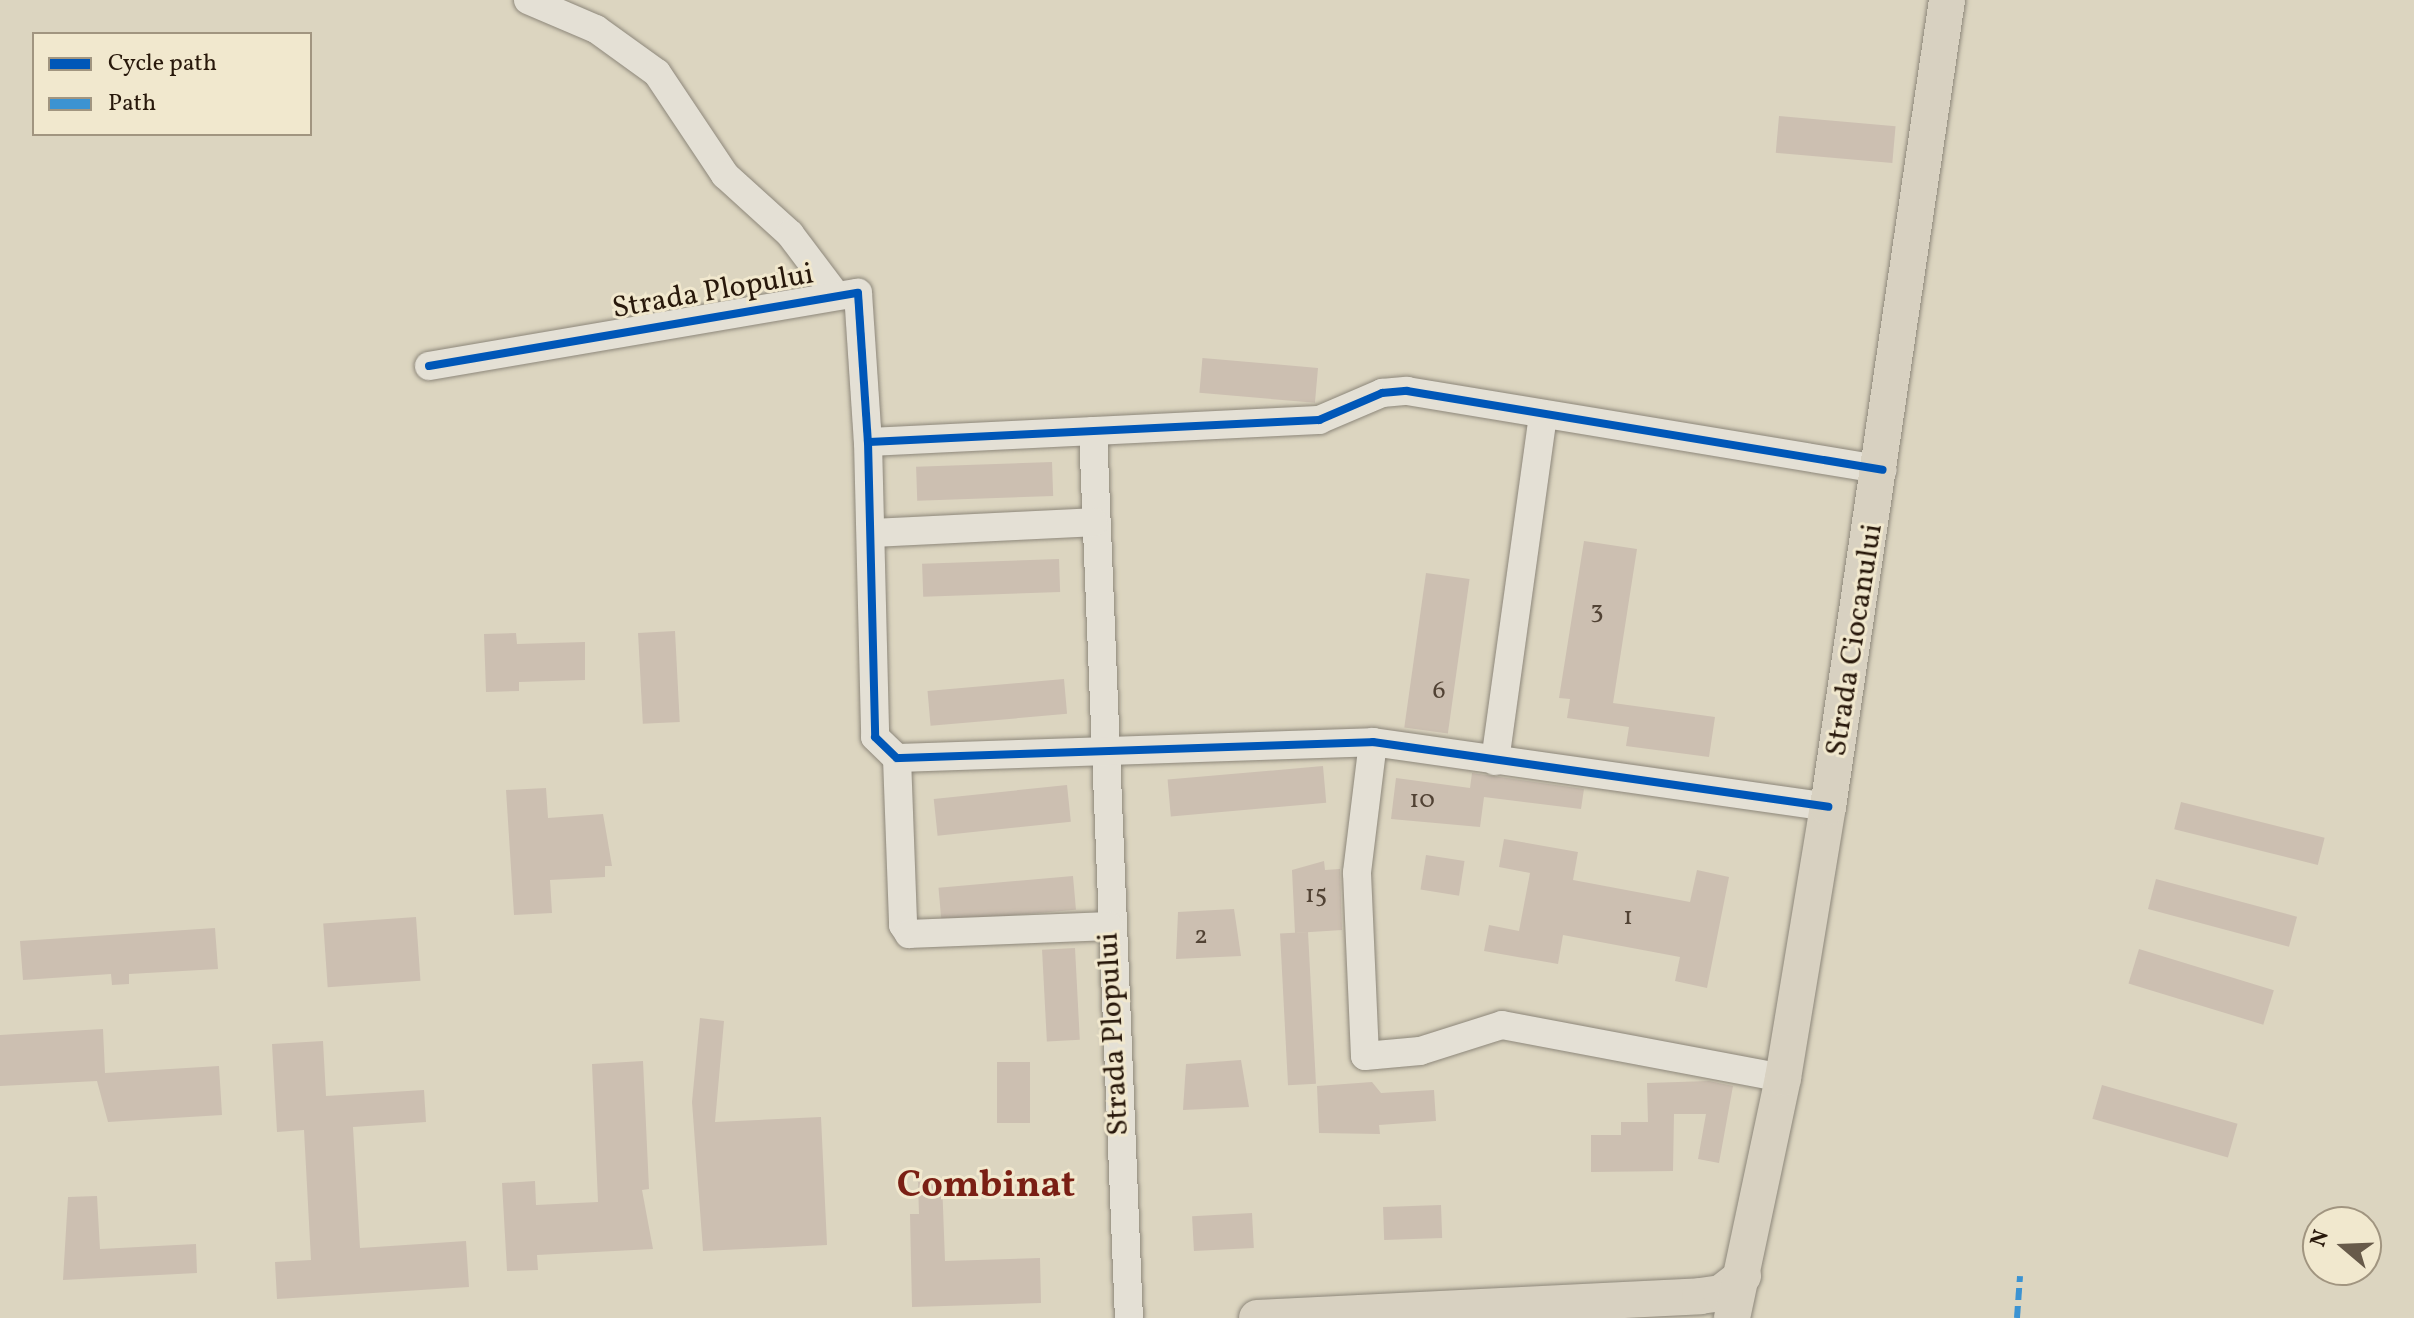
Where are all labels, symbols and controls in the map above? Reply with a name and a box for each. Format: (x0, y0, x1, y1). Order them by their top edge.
legend (32, 32, 312, 136)
text: Cycle path (108, 47, 217, 81)
text: Path (108, 87, 156, 121)
street label: Strada Plopului (609, 257, 817, 327)
street label: Strada Ciocanului (1819, 521, 1891, 759)
house number: 3 (1590, 596, 1604, 628)
house number: 6 (1432, 676, 1446, 708)
house number: 10 (1409, 785, 1435, 817)
house number: 15 (1305, 880, 1327, 912)
house number: 1 (1623, 902, 1633, 934)
house number: 2 (1194, 921, 1208, 953)
street label: Strada Plopului (1091, 931, 1137, 1137)
district label: Combinat (897, 1164, 1075, 1210)
north arrow (2302, 1206, 2382, 1286)
text: N (2303, 1226, 2338, 1251)

